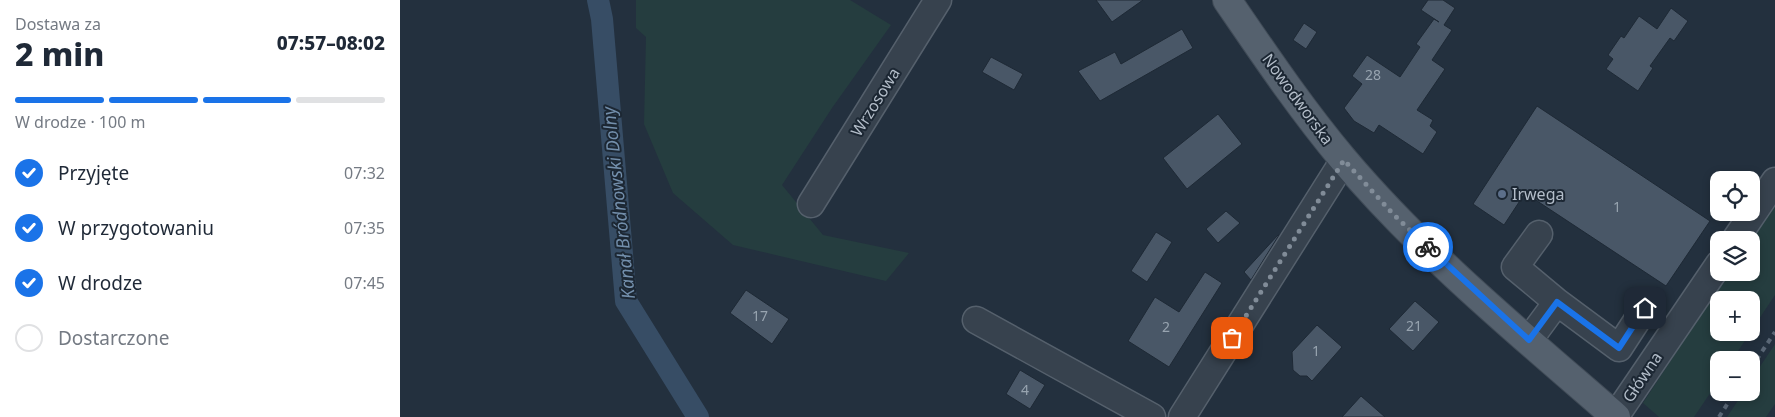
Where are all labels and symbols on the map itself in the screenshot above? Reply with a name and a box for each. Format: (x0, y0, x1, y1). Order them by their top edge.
street label: Nowodworska (1257, 49, 1339, 149)
street label: Wrzosowa (845, 63, 905, 141)
house number: 28 (1365, 65, 1381, 84)
water label: Kanał Bródnowski Dolny (596, 104, 640, 300)
place label: Irwega (1512, 183, 1564, 205)
marker: Irwega (1496, 188, 1508, 200)
house number: 1 (1613, 197, 1621, 216)
courier (1403, 222, 1453, 272)
pin (1624, 287, 1666, 329)
house number: 17 (752, 306, 768, 325)
house number: 21 (1406, 316, 1422, 335)
house number: 2 (1162, 317, 1170, 336)
pin (1211, 317, 1253, 359)
house number: 1 (1312, 341, 1320, 360)
street label: Główna (1617, 347, 1667, 407)
house number: 4 (1021, 380, 1029, 399)

